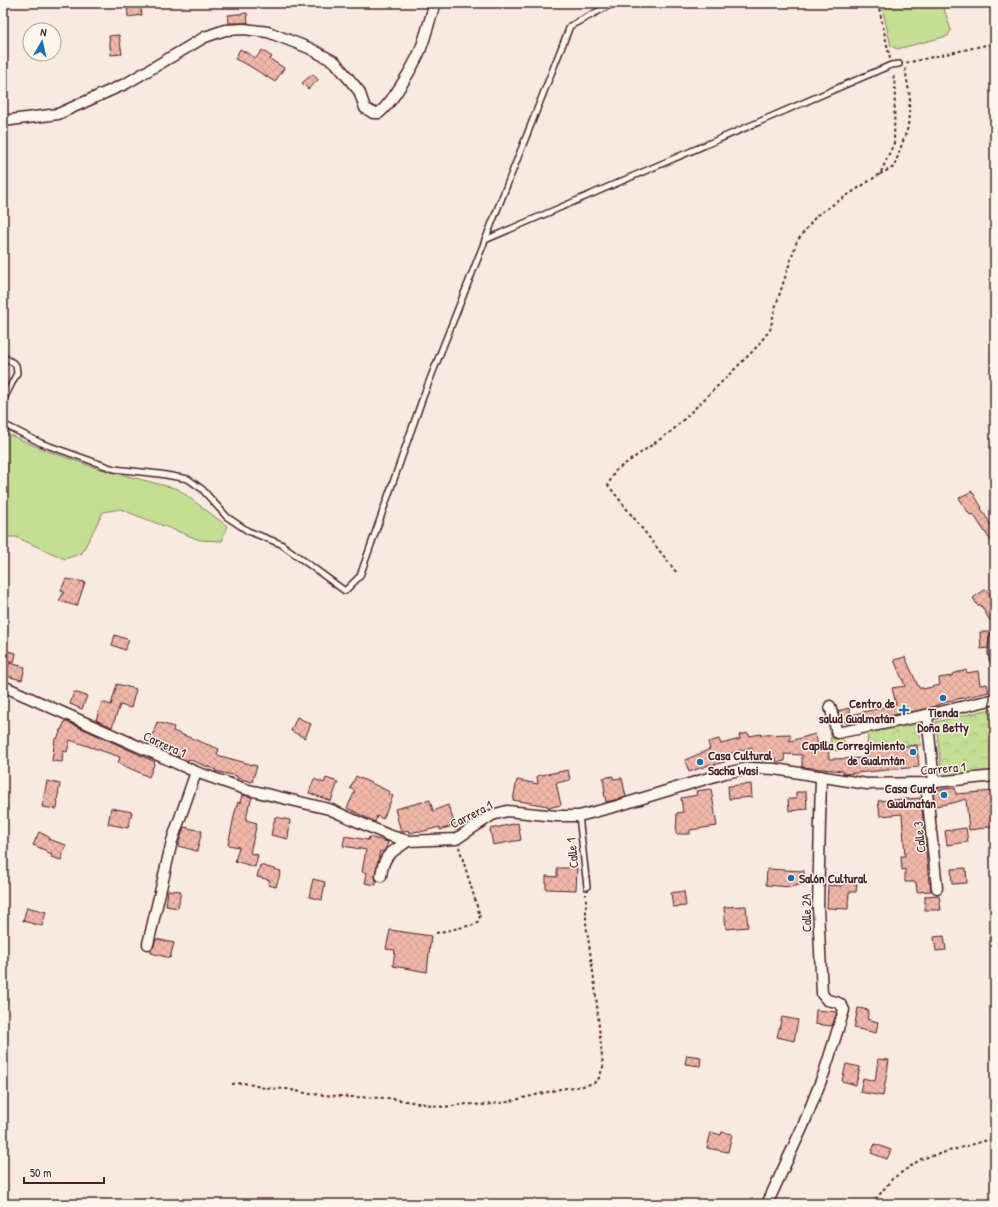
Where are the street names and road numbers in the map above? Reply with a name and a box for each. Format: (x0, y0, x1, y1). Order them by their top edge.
street label: Carrera 1 (141, 727, 190, 762)
street label: Carrera 1 (920, 757, 967, 779)
street label: Carrera 1 (447, 796, 495, 832)
street label: Calle 3 (908, 820, 930, 854)
street label: Calle 1 (561, 837, 583, 869)
street label: Calle 2A (797, 893, 815, 932)

